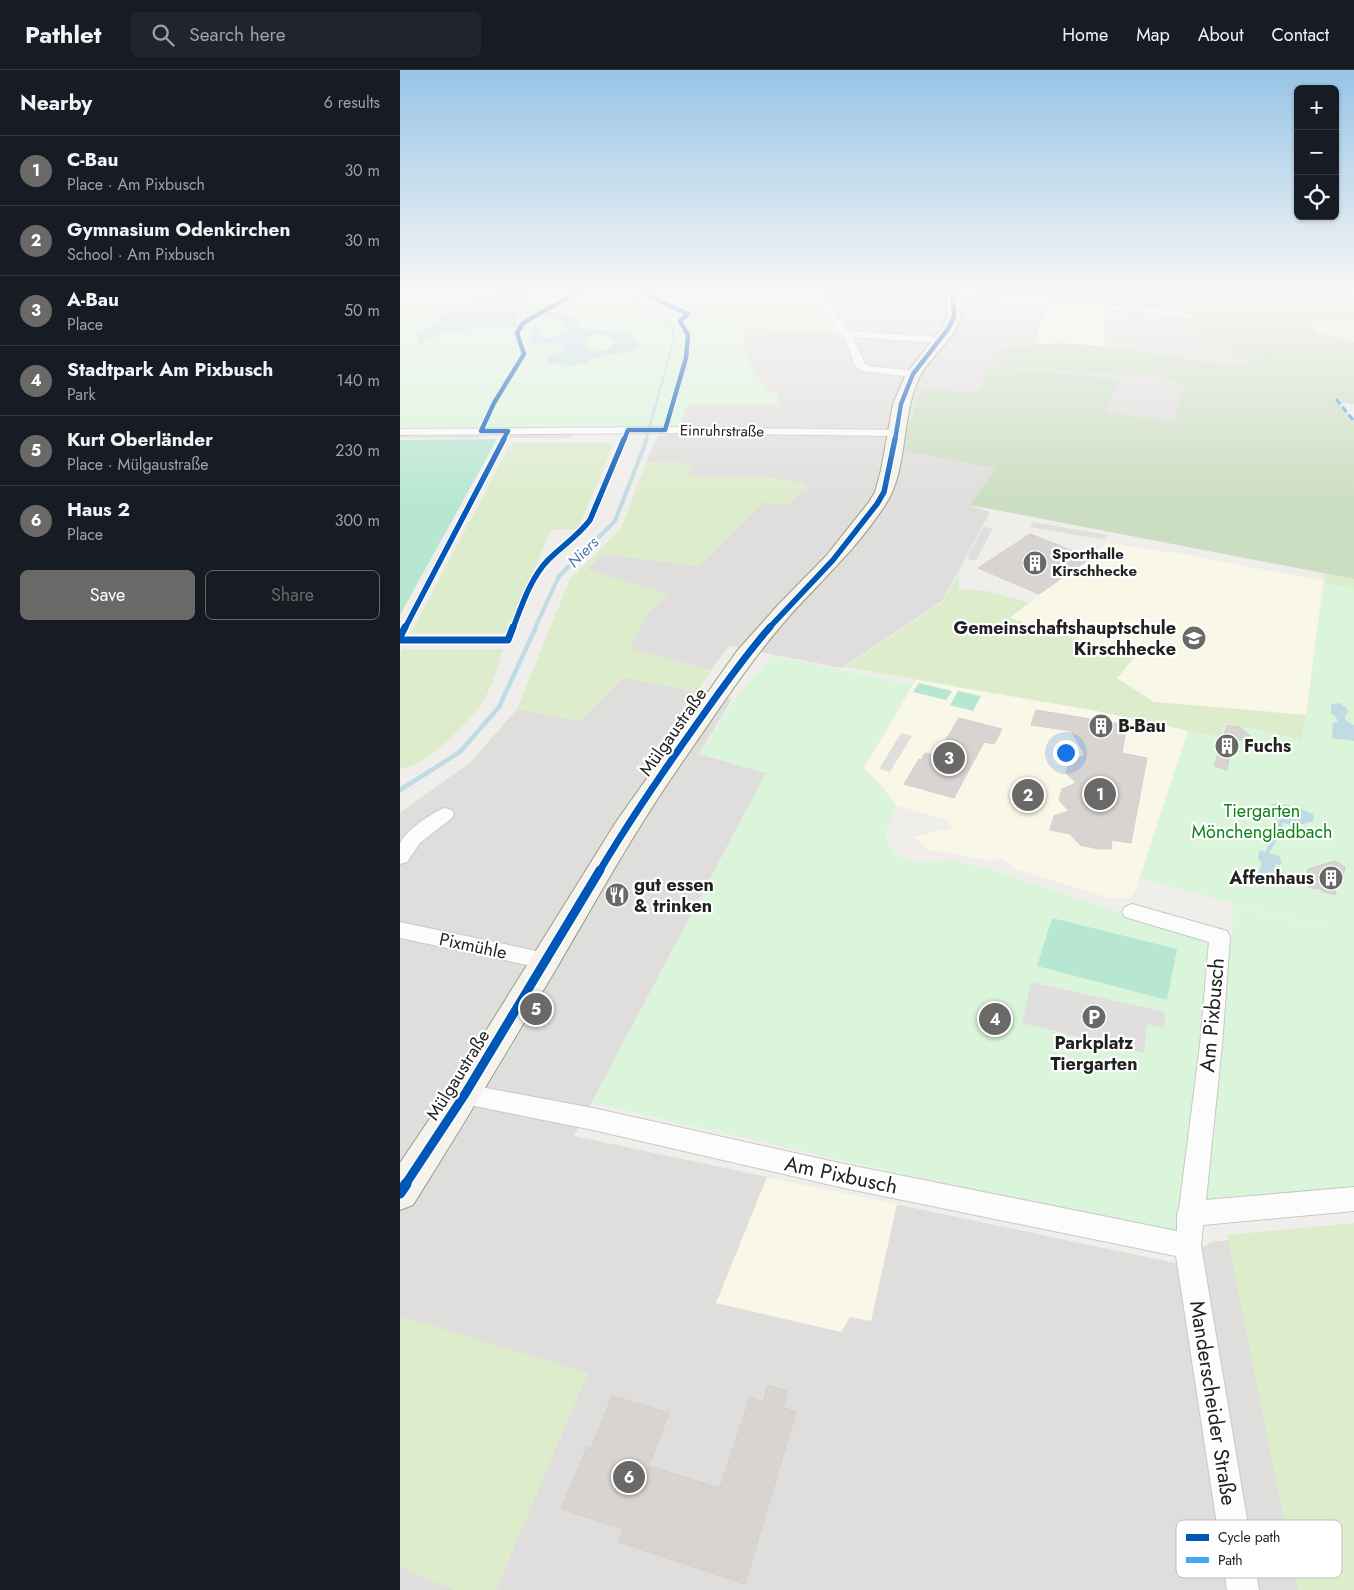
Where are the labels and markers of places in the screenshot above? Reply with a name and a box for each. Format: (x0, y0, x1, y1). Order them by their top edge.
place label: Sporthalle Kirschhecke (1052, 543, 1138, 582)
building icon: Sporthalle Kirschhecke (1022, 550, 1048, 576)
place label: Gemeinschaftshauptschule Kirschhecke (953, 615, 1176, 662)
school or university icon: Gemeinschaftshauptschule Kirschhecke (1181, 625, 1207, 651)
building icon: B-Bau (1088, 713, 1114, 739)
place label: B-Bau (1118, 713, 1166, 739)
building icon: Fuchs (1214, 733, 1240, 759)
place label: Fuchs (1244, 733, 1291, 759)
pin: 3 (933, 739, 965, 777)
pin: 1 (1084, 775, 1116, 813)
pin: 2 (1012, 776, 1044, 814)
place label: Affenhaus (1228, 865, 1314, 891)
building icon: Affenhaus (1318, 865, 1344, 891)
place label: gut essen & trinken (634, 872, 714, 919)
restaurant icon: gut essen & trinken (604, 882, 630, 908)
pin: 5 (520, 990, 552, 1028)
pin: 4 (979, 1000, 1011, 1038)
parking icon: Parkplatz Tiergarten (1081, 1004, 1107, 1030)
place label: Parkplatz Tiergarten (1051, 1030, 1137, 1077)
pin: 6 (613, 1458, 645, 1496)

